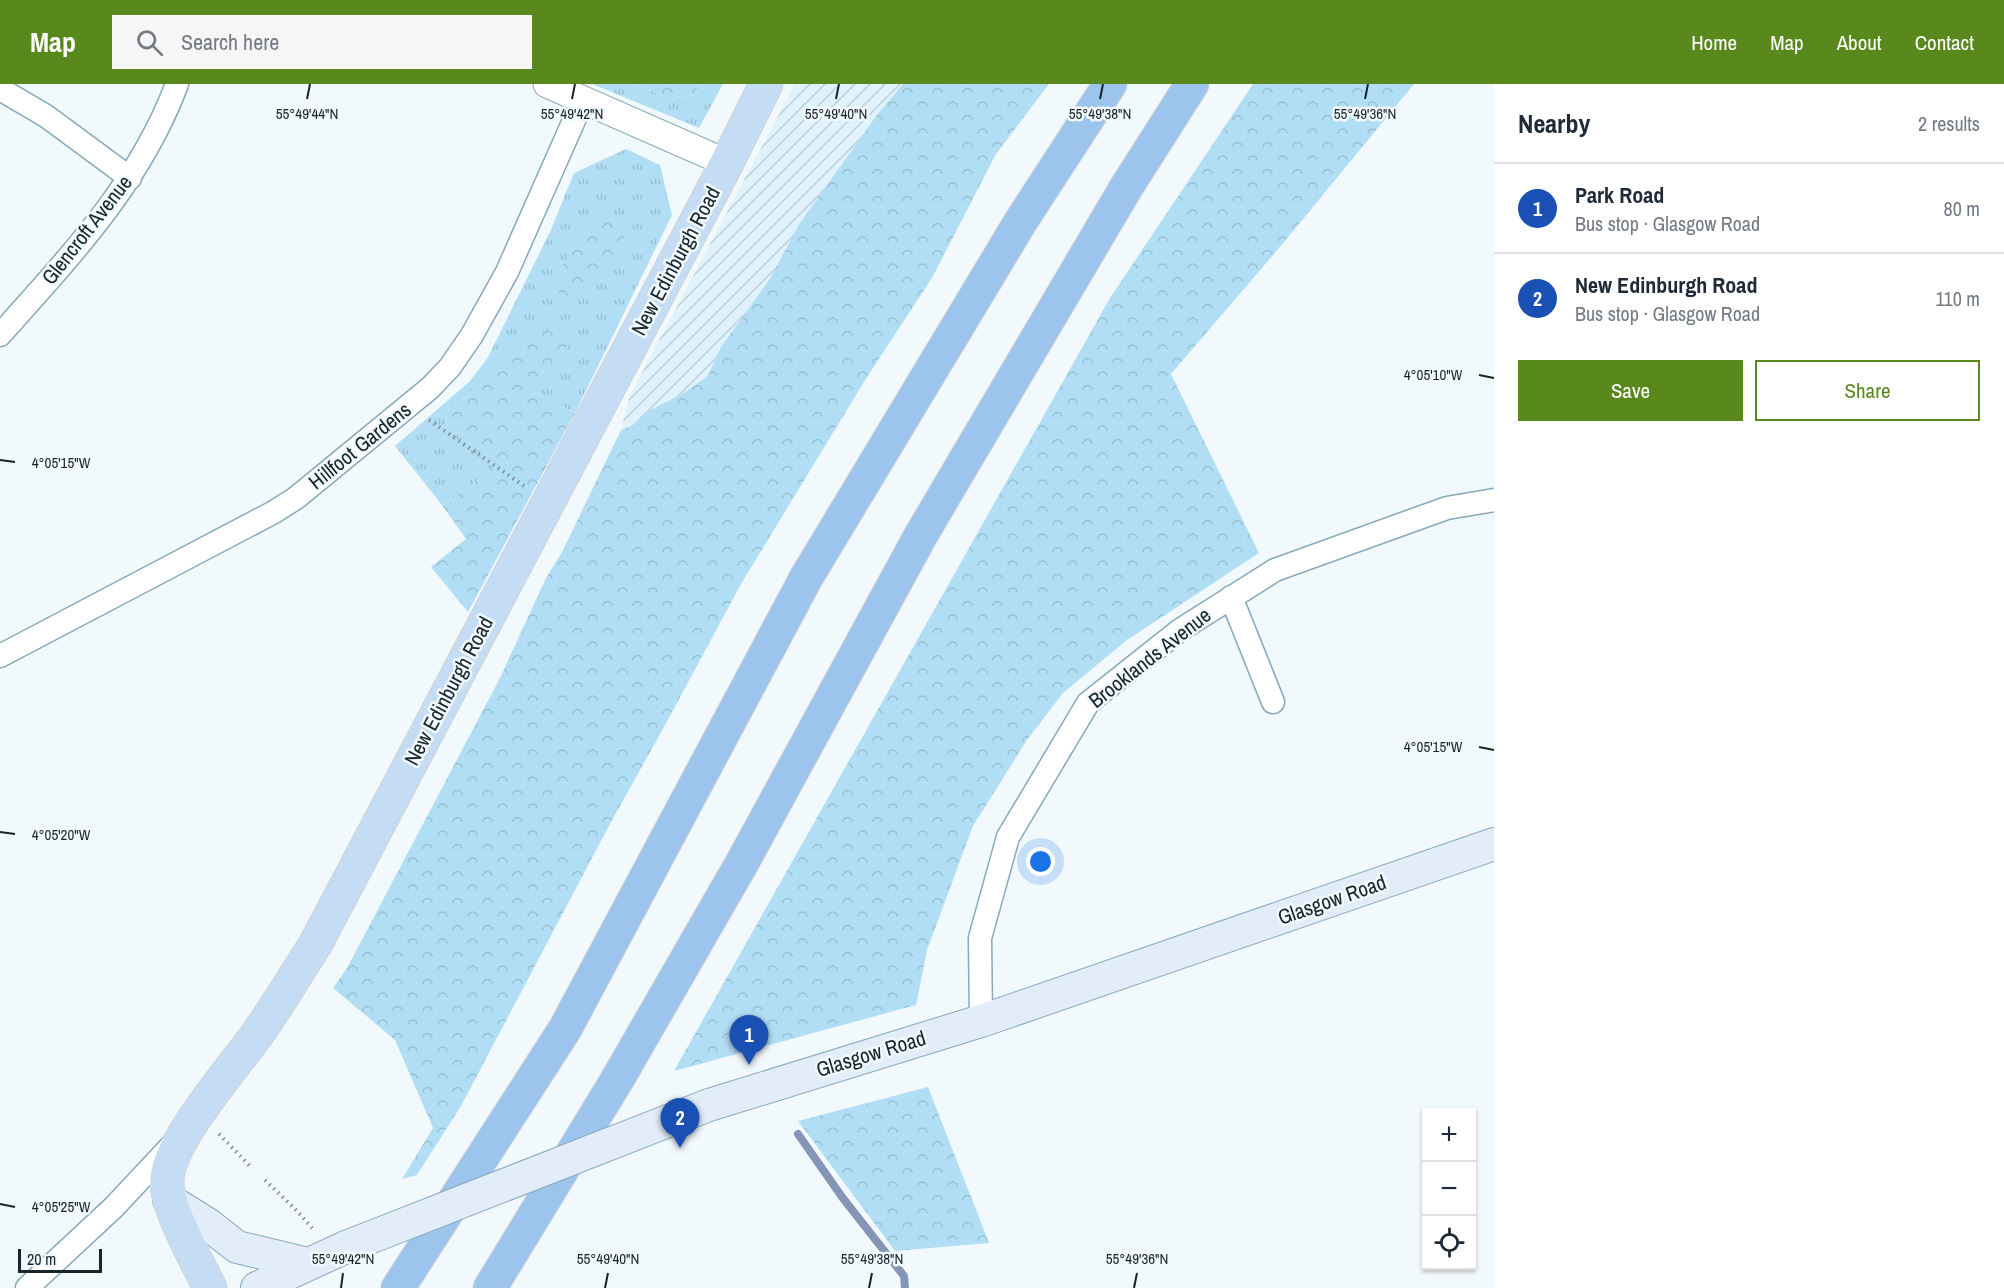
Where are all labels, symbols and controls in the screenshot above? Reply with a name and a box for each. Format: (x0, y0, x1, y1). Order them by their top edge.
search box (112, 15, 532, 69)
text: Map (30, 23, 76, 61)
icon: search (133, 26, 166, 59)
text: Search here (181, 27, 279, 57)
text: Home (1691, 28, 1737, 57)
text: Map (1770, 28, 1804, 57)
text: About (1837, 28, 1882, 57)
text: Contact (1915, 28, 1974, 57)
text: 55°49'44"N (276, 103, 338, 124)
text: 55°49'42"N (541, 103, 603, 124)
text: 55°49'40"N (805, 103, 867, 124)
text: 55°49'38"N (1069, 103, 1131, 124)
text: 55°49'36"N (1334, 103, 1396, 124)
text: Nearby (1518, 106, 1590, 141)
text: 2 results (1918, 110, 1980, 137)
street label: Glencroft Avenue (35, 169, 139, 291)
text: Park Road (1575, 180, 1664, 210)
street label: New Edinburgh Road (624, 181, 727, 340)
text: 1 (1533, 195, 1542, 222)
text: 80 m (1944, 195, 1980, 222)
text: Bus stop · Glasgow Road (1575, 210, 1760, 237)
text: New Edinburgh Road (1575, 270, 1757, 300)
text: 2 (1533, 285, 1542, 312)
text: 110 m (1936, 285, 1980, 312)
text: Bus stop · Glasgow Road (1575, 300, 1760, 327)
button: Save (1518, 360, 1743, 421)
button: Share (1755, 360, 1980, 421)
text: 4°05'10"W (1404, 364, 1463, 385)
street label: Hillfoot Gardens (302, 395, 417, 496)
text: 4°05'15"W (32, 452, 91, 473)
street label: Brooklands Avenue (1082, 601, 1217, 715)
street label: New Edinburgh Road (397, 611, 500, 770)
text: 4°05'15"W (1404, 736, 1463, 757)
text: 4°05'20"W (32, 824, 91, 845)
your location (1026, 847, 1055, 876)
street label: Glasgow Road (1274, 867, 1390, 932)
pin: 1 (730, 1016, 768, 1065)
street label: Glasgow Road (813, 1023, 929, 1084)
pin: 2 (660, 1098, 700, 1148)
map controls (1422, 1108, 1476, 1270)
button: + (1422, 1108, 1476, 1162)
button: − (1422, 1162, 1476, 1216)
text: 4°05'25"W (32, 1196, 91, 1217)
button: locate (1422, 1216, 1476, 1270)
scale bar (18, 1246, 102, 1274)
text: 20 m (27, 1248, 56, 1270)
text: 55°49'42"N (312, 1248, 374, 1269)
text: 55°49'40"N (577, 1248, 639, 1269)
text: 55°49'38"N (841, 1248, 903, 1269)
text: 55°49'36"N (1106, 1248, 1168, 1269)

